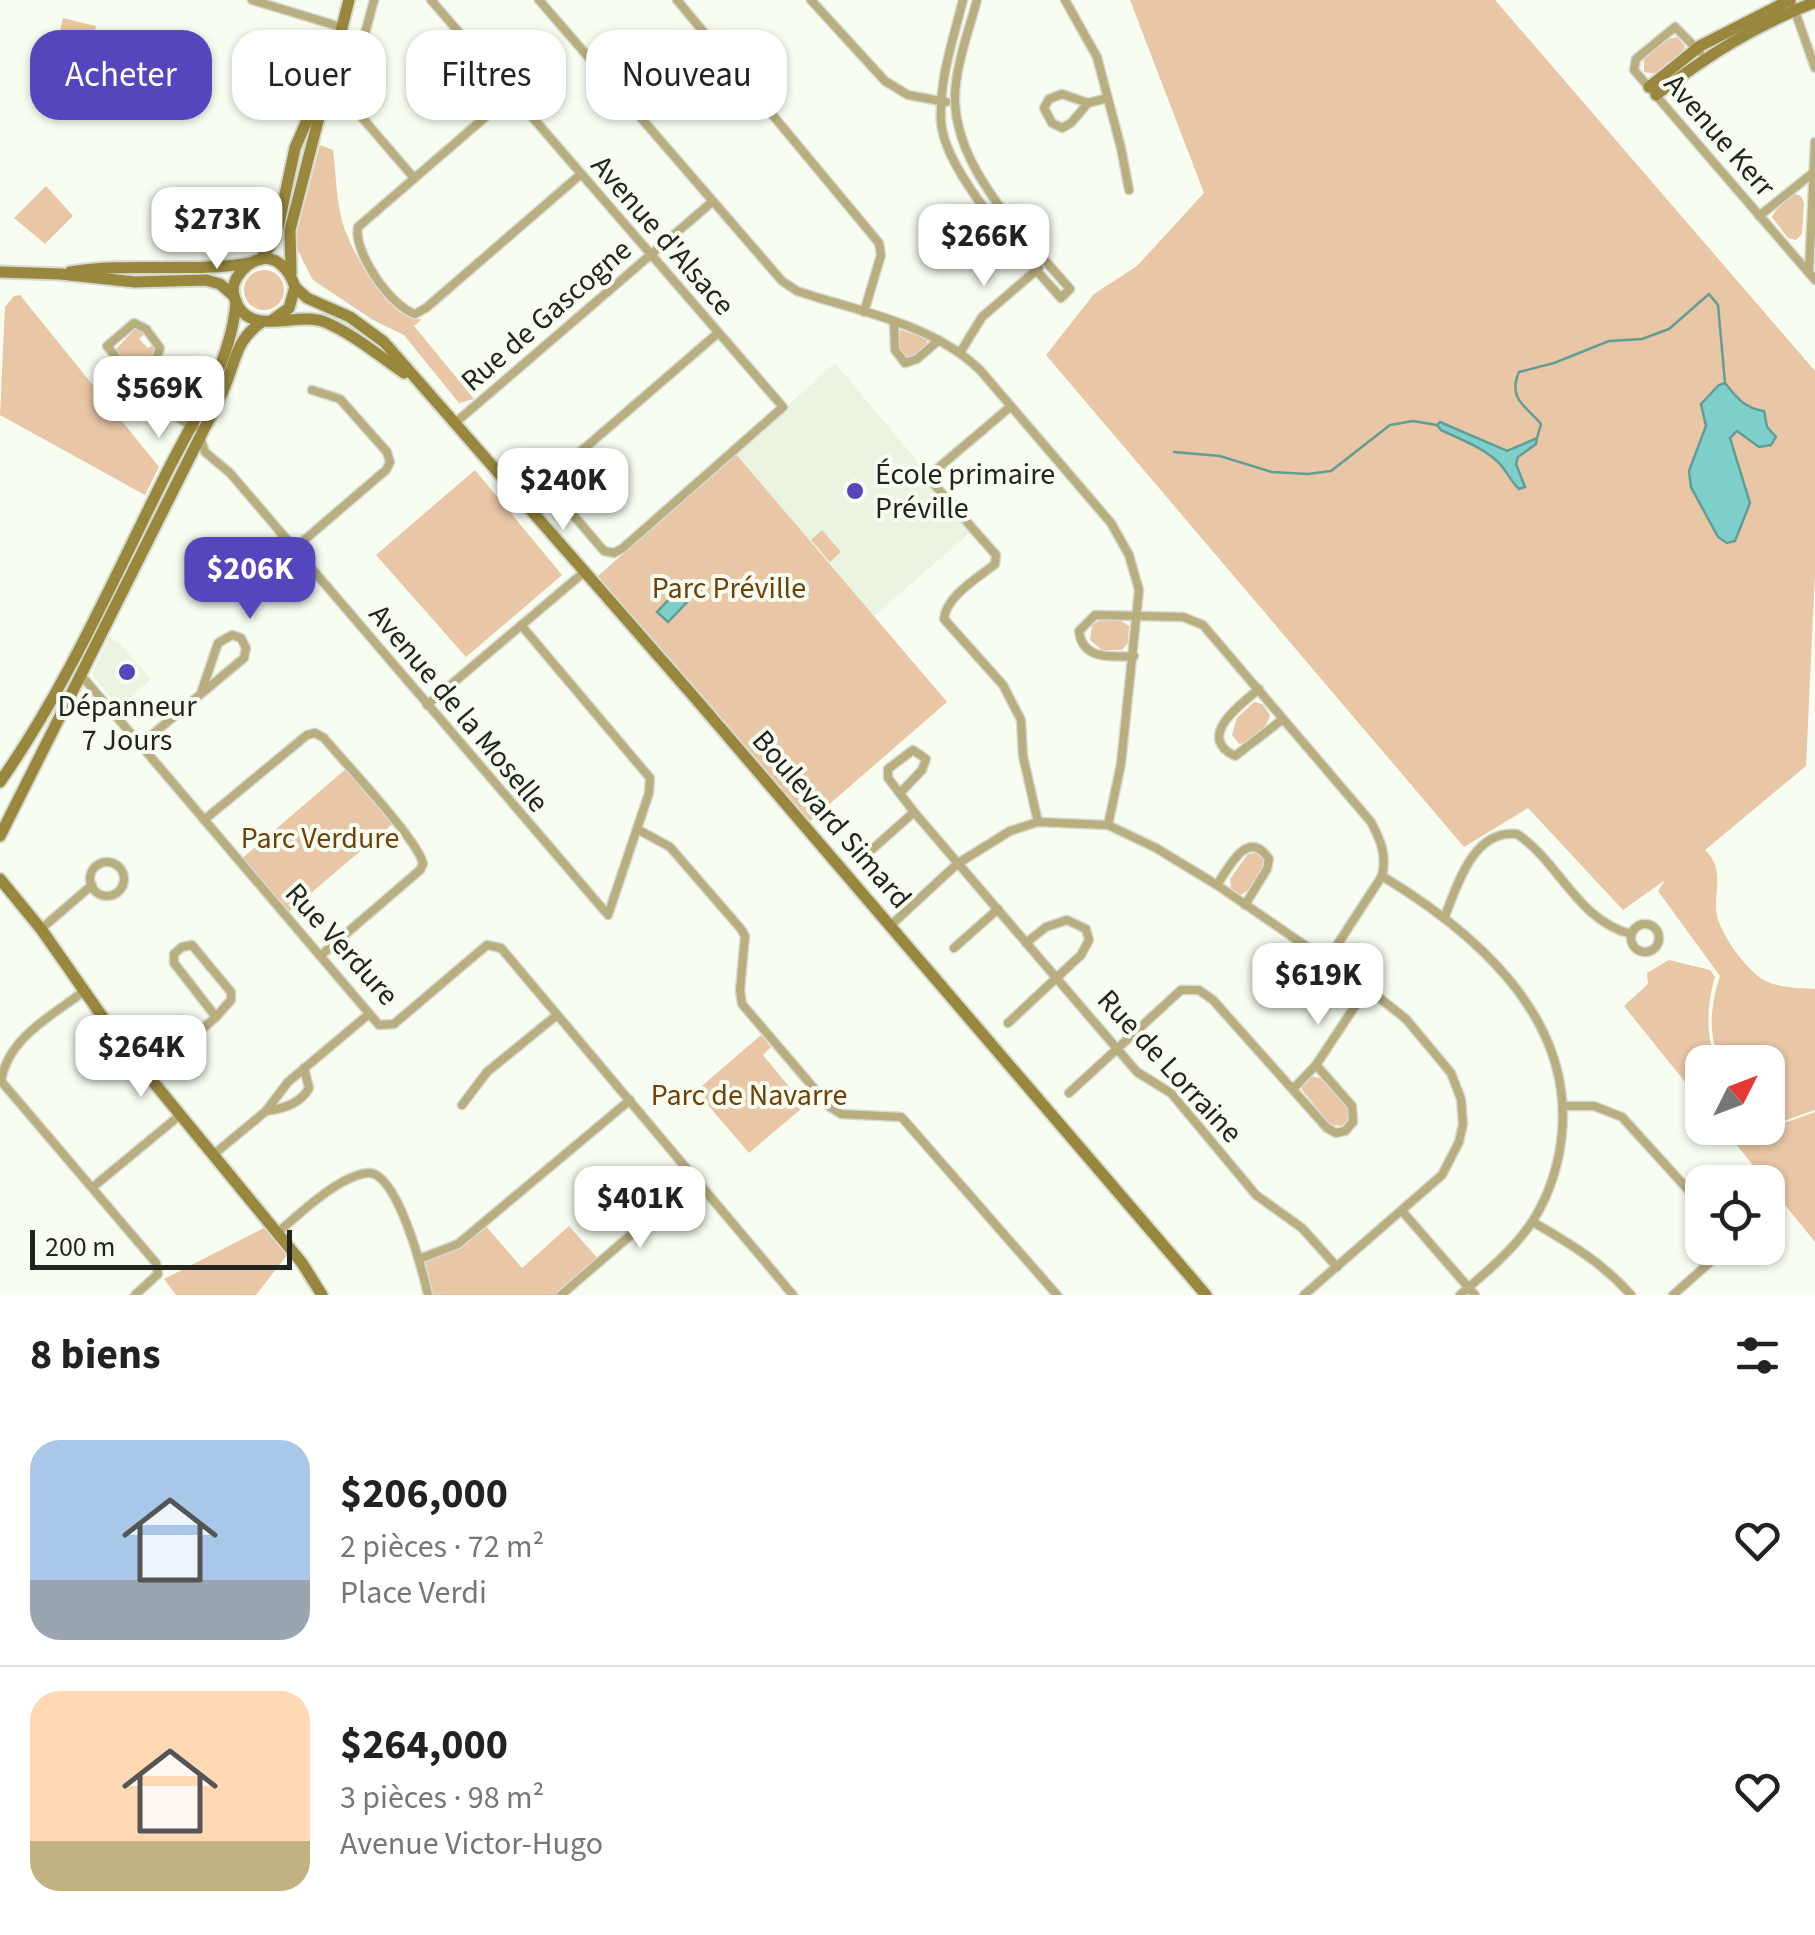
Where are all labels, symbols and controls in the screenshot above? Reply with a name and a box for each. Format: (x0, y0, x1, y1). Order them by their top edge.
chip: Acheter (30, 30, 212, 120)
chip: Louer (232, 30, 386, 120)
chip: Filtres (406, 30, 566, 120)
chip: Nouveau (586, 30, 787, 120)
street label: Avenue Kerr (1654, 64, 1786, 207)
street label: Avenue d'Alsace (581, 146, 745, 325)
pin: $273K (147, 187, 287, 272)
text: $273K (173, 196, 261, 242)
pin: $266K (914, 204, 1054, 289)
text: $266K (940, 213, 1028, 259)
street label: Rue de Gascogne (452, 229, 641, 402)
pin: $569K (89, 356, 229, 441)
text: $569K (115, 365, 203, 411)
pin: $240K (493, 448, 633, 533)
place label: École primaire Préville (875, 453, 1055, 530)
text: $240K (519, 457, 607, 503)
marker: École primaire Préville (844, 480, 866, 502)
pin: $206K (180, 537, 320, 622)
text: $206K (206, 546, 294, 592)
park label: Parc Préville (652, 567, 806, 610)
street label: Avenue de la Moselle (358, 595, 559, 822)
marker: Dépanneur 7 Jours (116, 661, 138, 683)
place label: Dépanneur 7 Jours (57, 685, 197, 762)
street label: Boulevard Simard (742, 721, 921, 918)
park label: Parc Verdure (241, 817, 399, 860)
street label: Rue Verdure (275, 873, 409, 1015)
pin: $619K (1248, 943, 1388, 1028)
text: $619K (1274, 952, 1362, 998)
street label: Rue de Lorraine (1087, 980, 1252, 1153)
pin: $264K (71, 1015, 211, 1100)
text: $264K (97, 1024, 185, 1070)
north arrow (1685, 1045, 1785, 1145)
map controls (1685, 1045, 1785, 1265)
park label: Parc de Navarre (651, 1074, 847, 1117)
button: locate (1685, 1165, 1785, 1265)
pin: $401K (570, 1166, 710, 1251)
text: $401K (596, 1175, 684, 1221)
scale bar (30, 1225, 292, 1270)
text: 200 m (45, 1227, 116, 1267)
text: 8 biens (30, 1325, 161, 1385)
icon: filters (1730, 1328, 1785, 1383)
text: $206,000 (340, 1464, 508, 1524)
icon: home (110, 1480, 230, 1600)
icon: heart (1730, 1513, 1785, 1568)
text: 2 pièces · 72 m² (340, 1524, 544, 1570)
text: Place Verdi (340, 1570, 487, 1616)
text: $264,000 (340, 1715, 508, 1775)
icon: home (110, 1731, 230, 1851)
icon: heart (1730, 1764, 1785, 1819)
text: 3 pièces · 98 m² (340, 1775, 544, 1821)
text: Avenue Victor-Hugo (340, 1821, 603, 1867)

